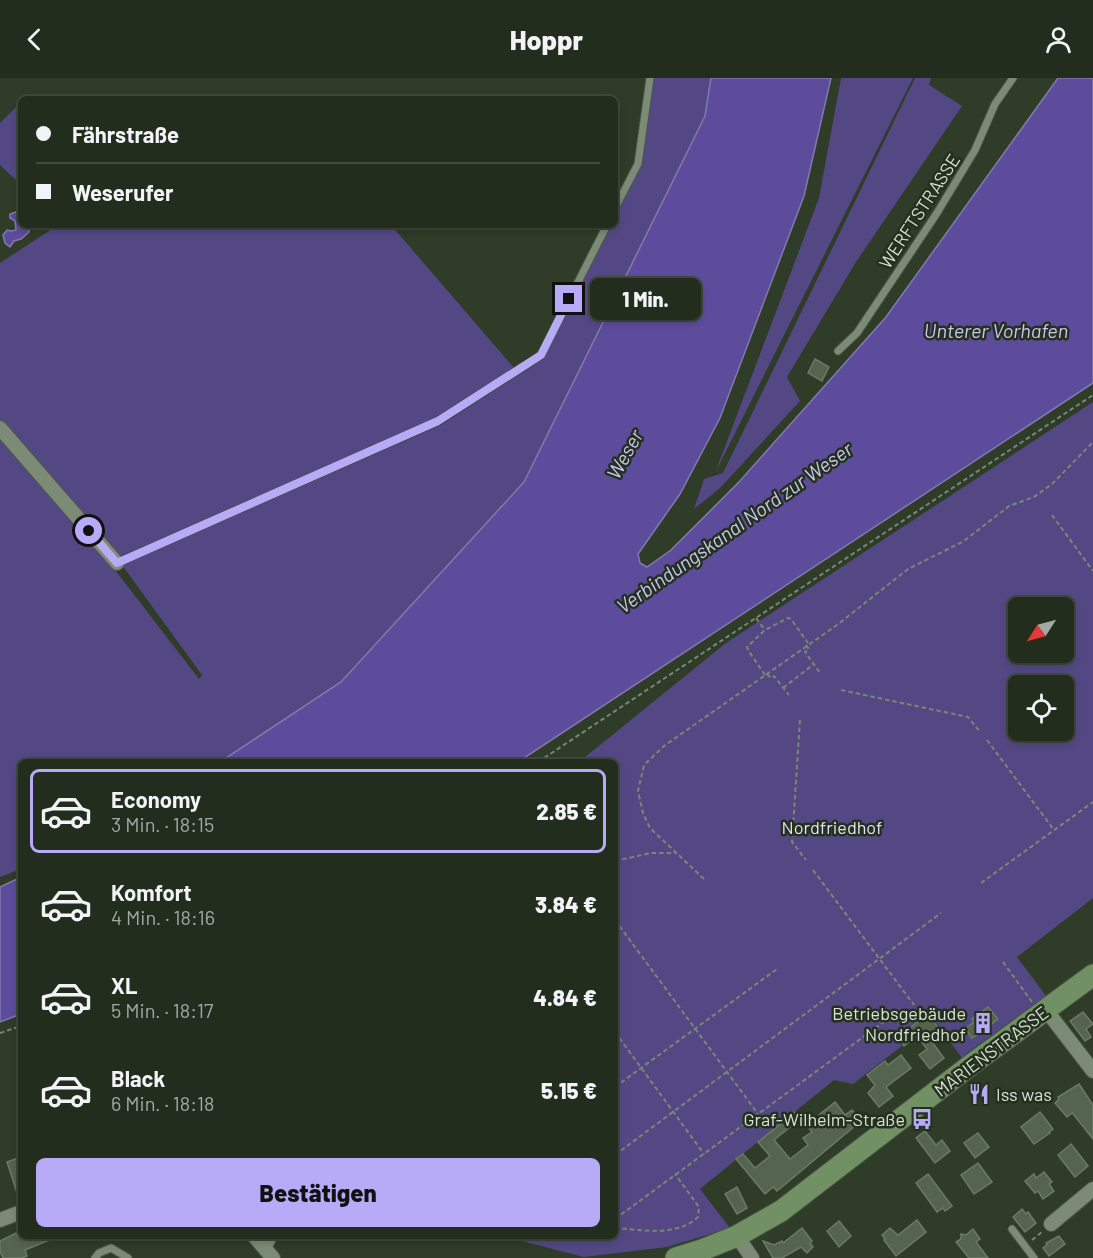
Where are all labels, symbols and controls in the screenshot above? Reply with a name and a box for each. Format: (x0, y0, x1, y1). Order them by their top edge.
icon: back (18, 23, 51, 56)
text: Hoppr (510, 23, 583, 55)
icon: person (1042, 23, 1075, 56)
text: Fährstraße (72, 121, 179, 147)
street label: WERFTSTRASSE (874, 150, 964, 272)
text: Weserufer (72, 179, 174, 205)
callout: 1 Min. (590, 278, 701, 320)
route end (555, 285, 582, 312)
text: 1 Min. (622, 287, 669, 311)
water label: Unterer Vorhafen (924, 318, 1068, 342)
water label: Weser (601, 424, 648, 483)
water label: Verbindungskanal Nord zur Weser (612, 436, 857, 618)
route start (75, 517, 102, 544)
north arrow (1008, 597, 1074, 663)
map controls (1008, 597, 1074, 741)
button: locate (1008, 675, 1074, 741)
icon: car (39, 784, 93, 838)
text: Economy (111, 786, 201, 812)
text: 2.85 € (536, 798, 597, 824)
text: 3 Min. · 18:15 (111, 812, 214, 836)
park label: Nordfriedhof (782, 816, 882, 838)
icon: car (39, 877, 93, 931)
text: Komfort (111, 879, 192, 905)
text: 3.84 € (535, 891, 597, 917)
text: 4 Min. · 18:16 (111, 905, 215, 929)
icon: car (39, 970, 93, 1024)
text: XL (111, 972, 137, 998)
text: 4.84 € (533, 984, 597, 1010)
text: 5 Min. · 18:17 (111, 998, 213, 1022)
street label: MARIENSTRASSE (930, 1001, 1052, 1101)
place label: Betriebsgebäude Nordfriedhof (832, 1002, 966, 1045)
building icon: Betriebsgebäude Nordfriedhof (971, 1011, 995, 1035)
icon: car (39, 1063, 93, 1117)
text: Black (111, 1065, 165, 1091)
text: 5.15 € (541, 1077, 597, 1103)
restaurant icon: Iss was (967, 1082, 991, 1106)
place label: Iss was (996, 1083, 1052, 1105)
text: 6 Min. · 18:18 (111, 1091, 214, 1115)
bus stop icon: Graf-Wilhelm-Straße (910, 1107, 934, 1131)
place label: Graf-Wilhelm-Straße (744, 1108, 905, 1130)
button: Bestätigen (36, 1158, 600, 1227)

